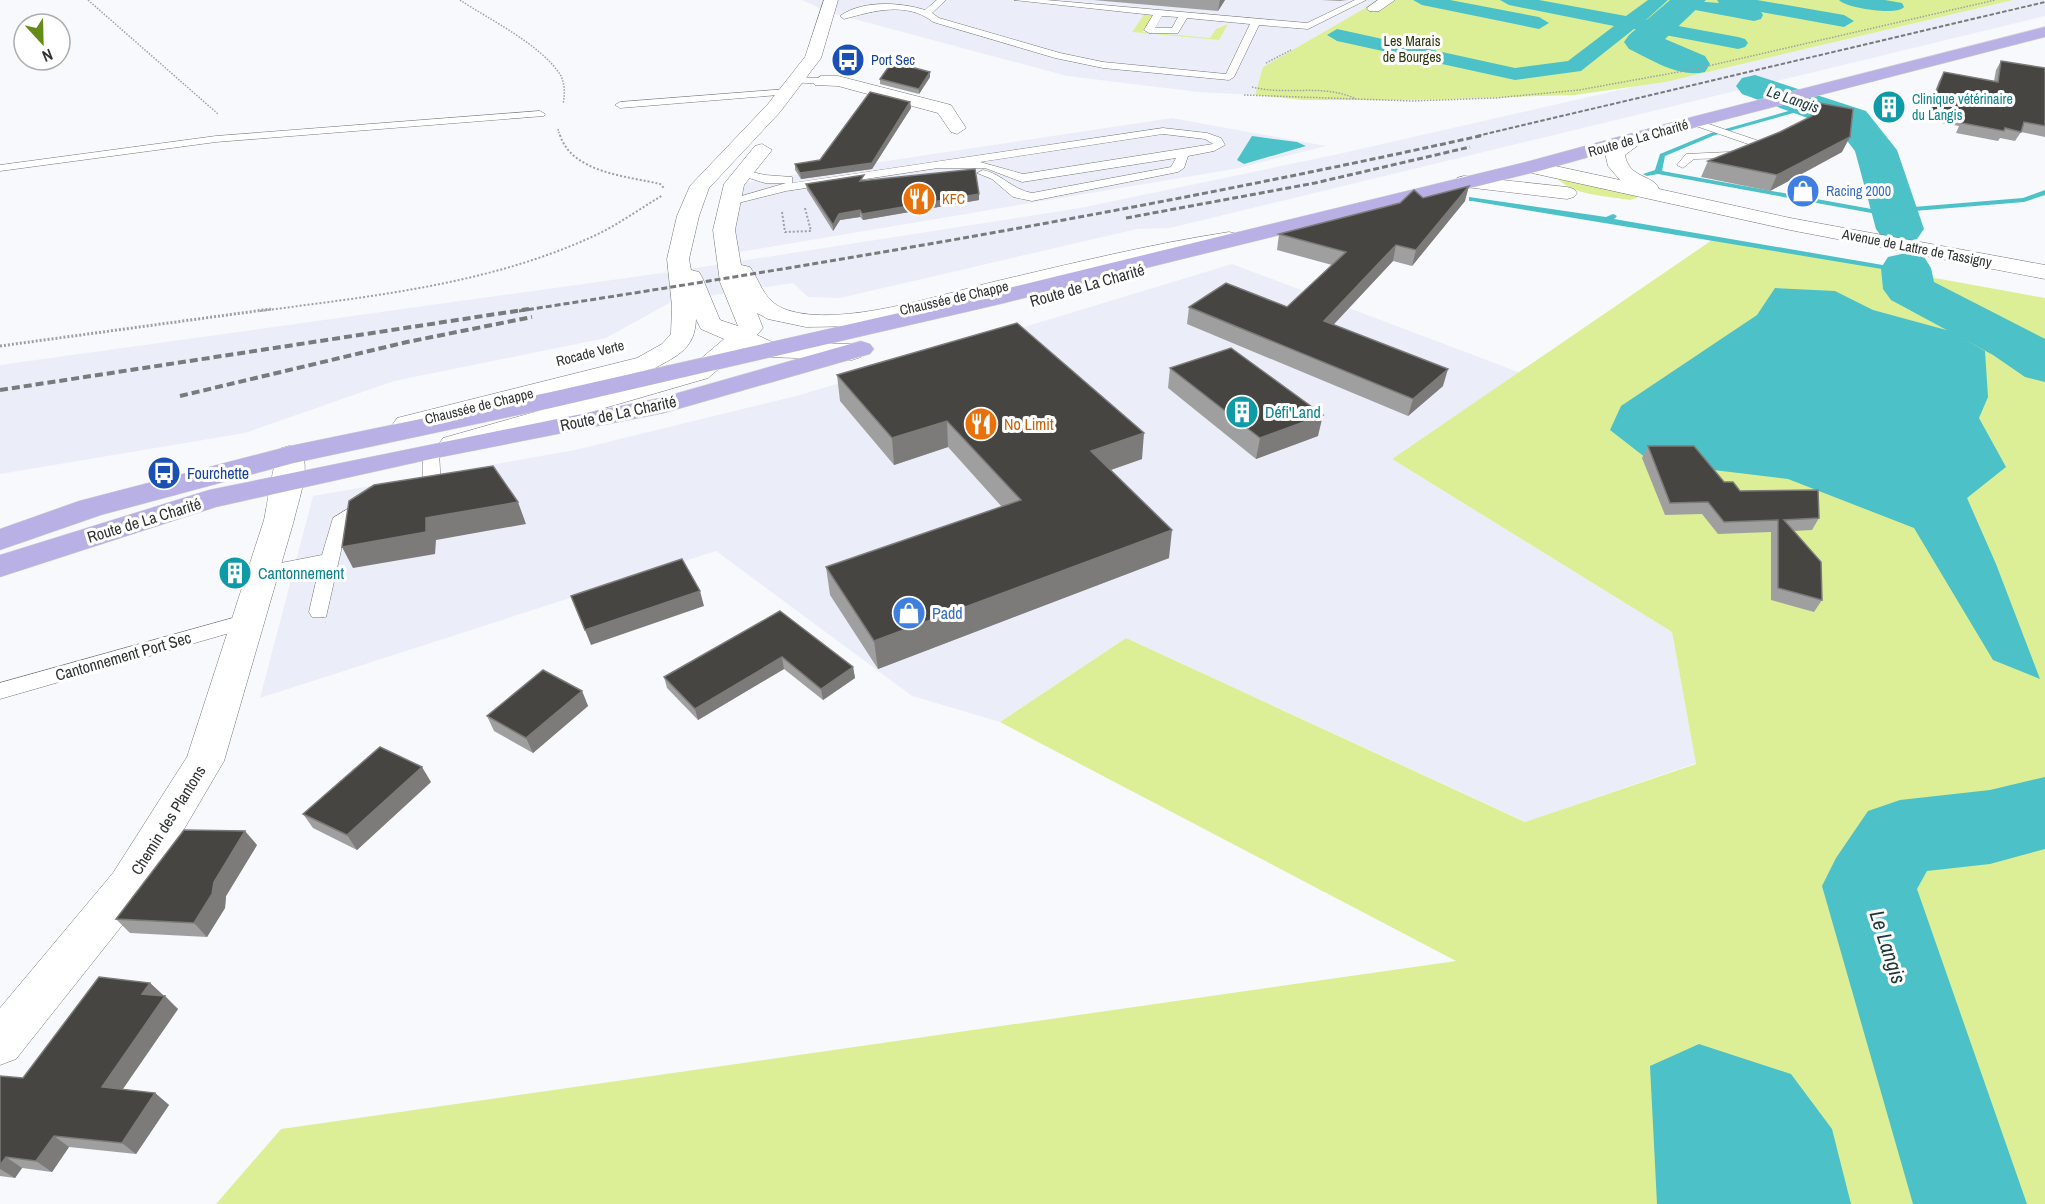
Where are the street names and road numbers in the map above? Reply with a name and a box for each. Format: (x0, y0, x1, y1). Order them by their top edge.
street label: Route de La Charité (1586, 115, 1690, 161)
street label: Avenue de Lattre de Tassigny (1840, 224, 1993, 271)
street label: Route de La Charité (1027, 258, 1147, 312)
street label: Chaussée de Chappe (898, 277, 1010, 319)
street label: Rocade Verte (554, 336, 626, 370)
street label: Chaussée de Chappe (423, 384, 535, 428)
street label: Route de La Charité (558, 390, 678, 436)
street label: Route de La Charité (84, 492, 204, 548)
street label: Cantonnement Port Sec (53, 626, 194, 686)
street label: Chemin des Plantons (125, 761, 211, 879)

